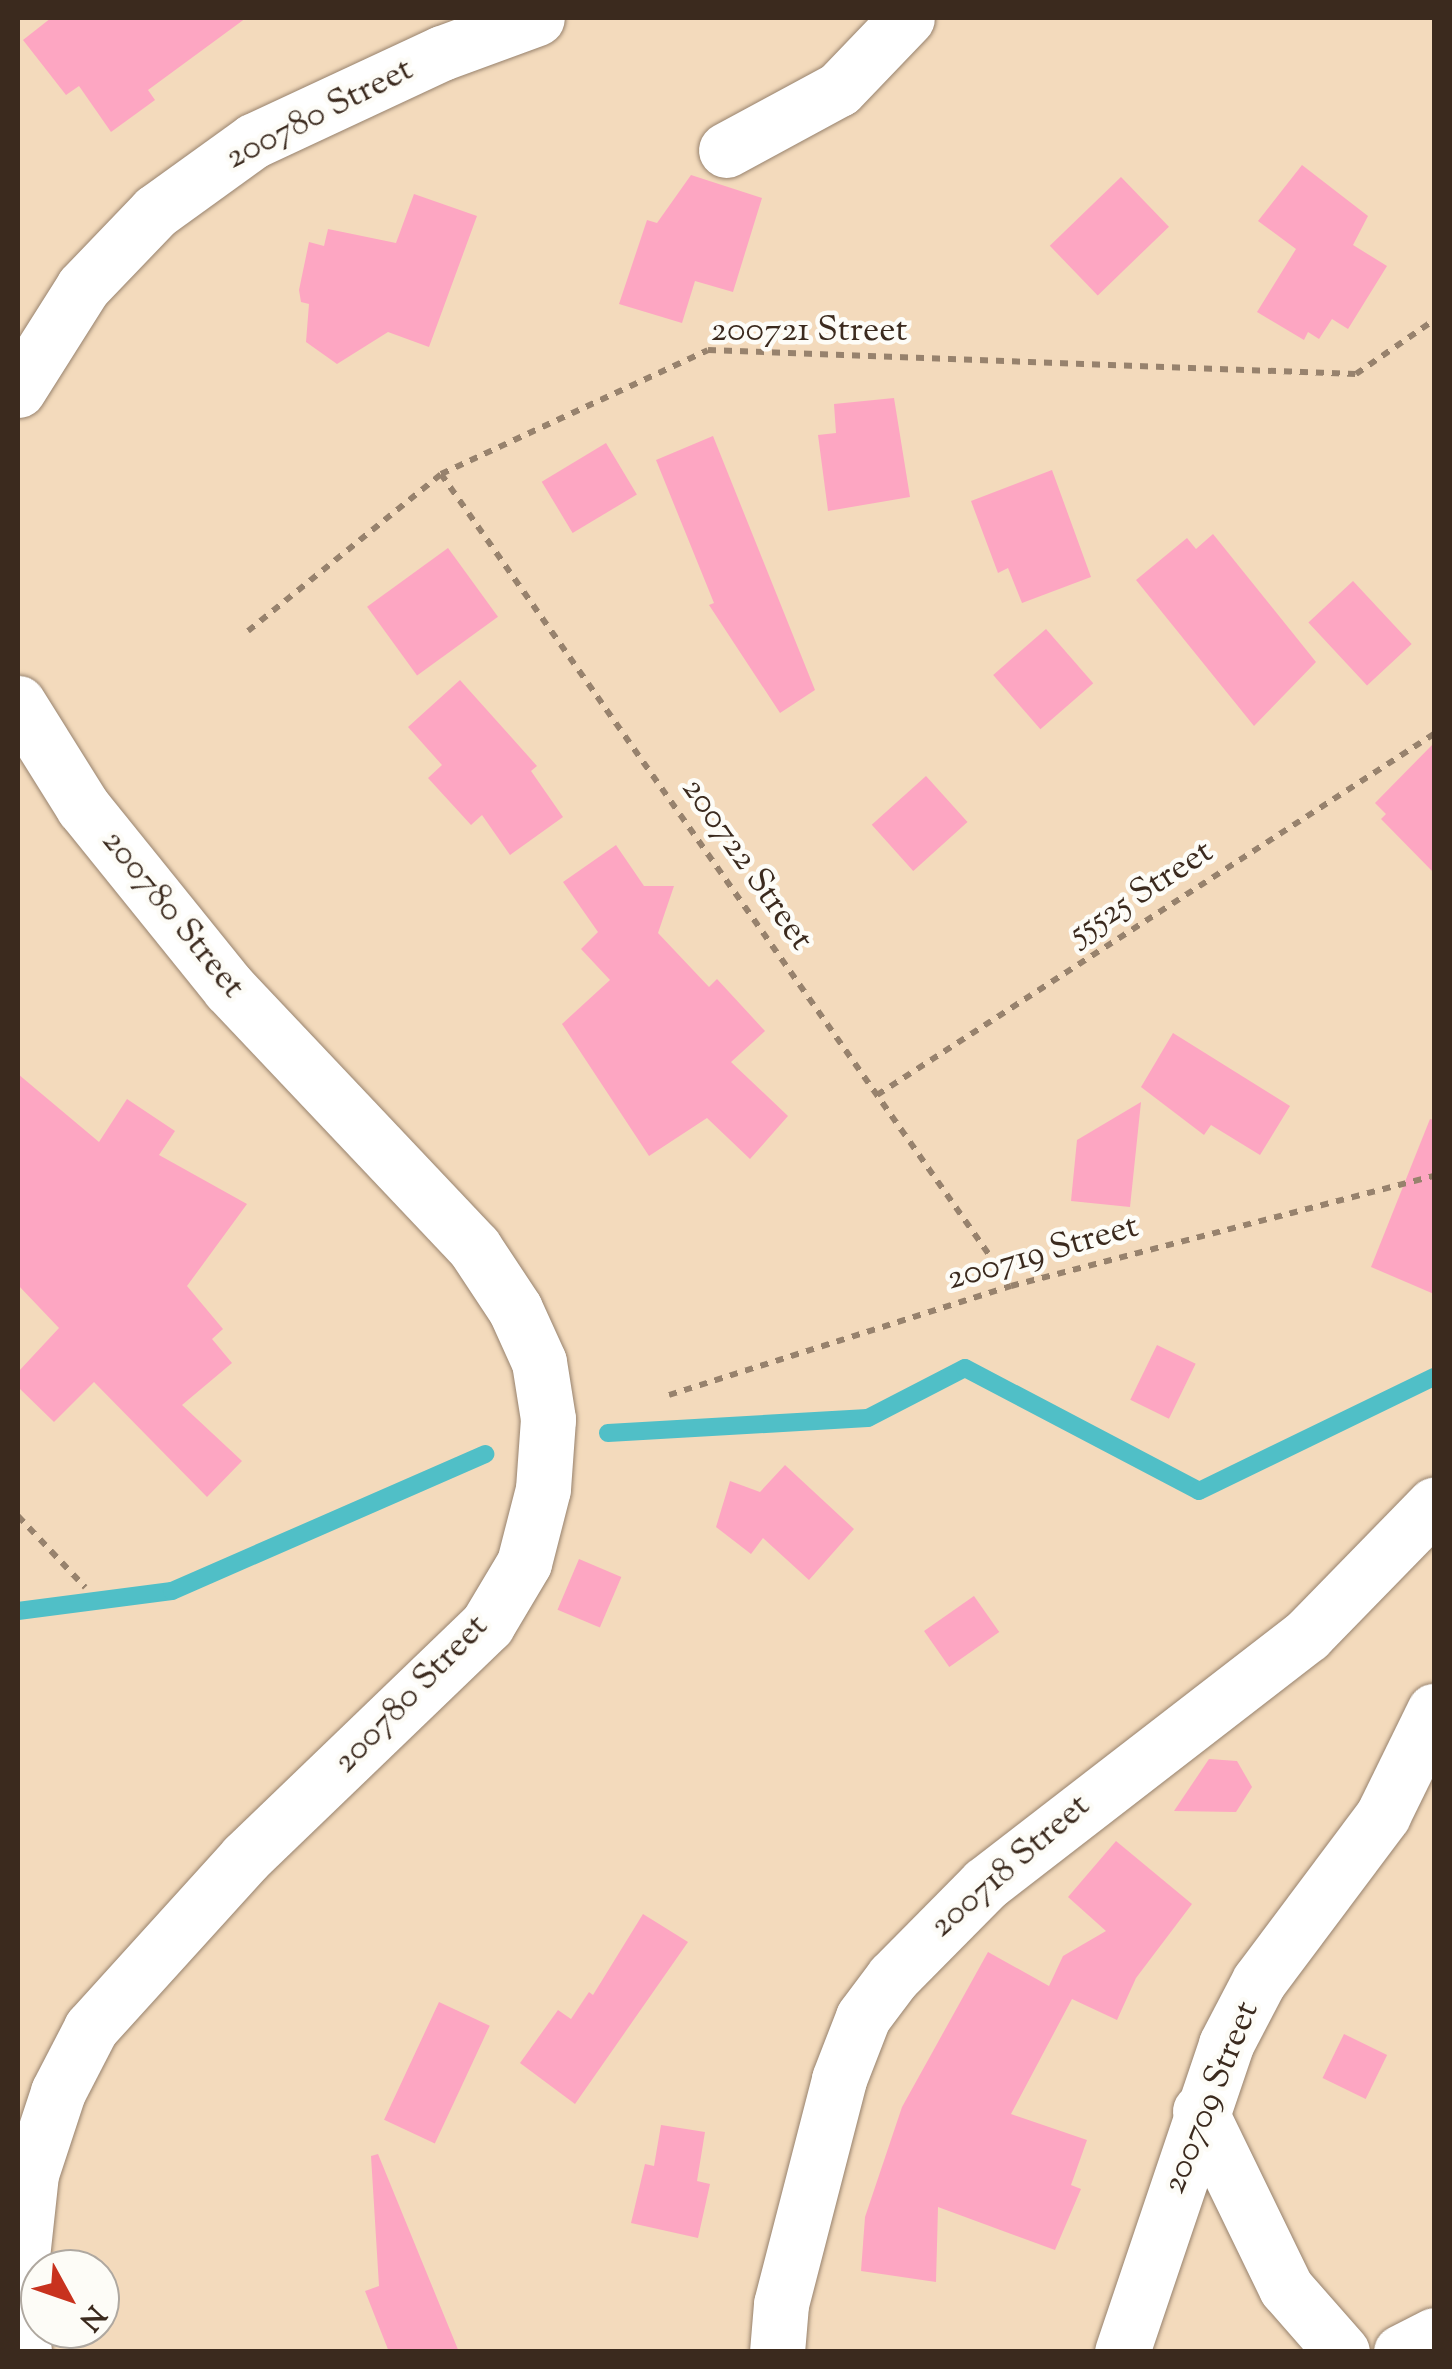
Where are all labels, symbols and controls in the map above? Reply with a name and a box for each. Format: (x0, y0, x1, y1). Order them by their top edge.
street label: 200780 Street (219, 50, 421, 180)
street label: 200721 Street (711, 311, 907, 353)
street label: 200722 Street (671, 771, 821, 959)
street label: 200780 Street (91, 822, 253, 1008)
street label: 55525 Street (1062, 832, 1222, 956)
street label: 200719 Street (942, 1207, 1144, 1301)
street label: 200780 Street (326, 1607, 498, 1783)
street label: 200718 Street (922, 1786, 1100, 1948)
street label: 200709 Street (1154, 1996, 1270, 2200)
north arrow (20, 2249, 120, 2349)
text: N (69, 2296, 114, 2338)

